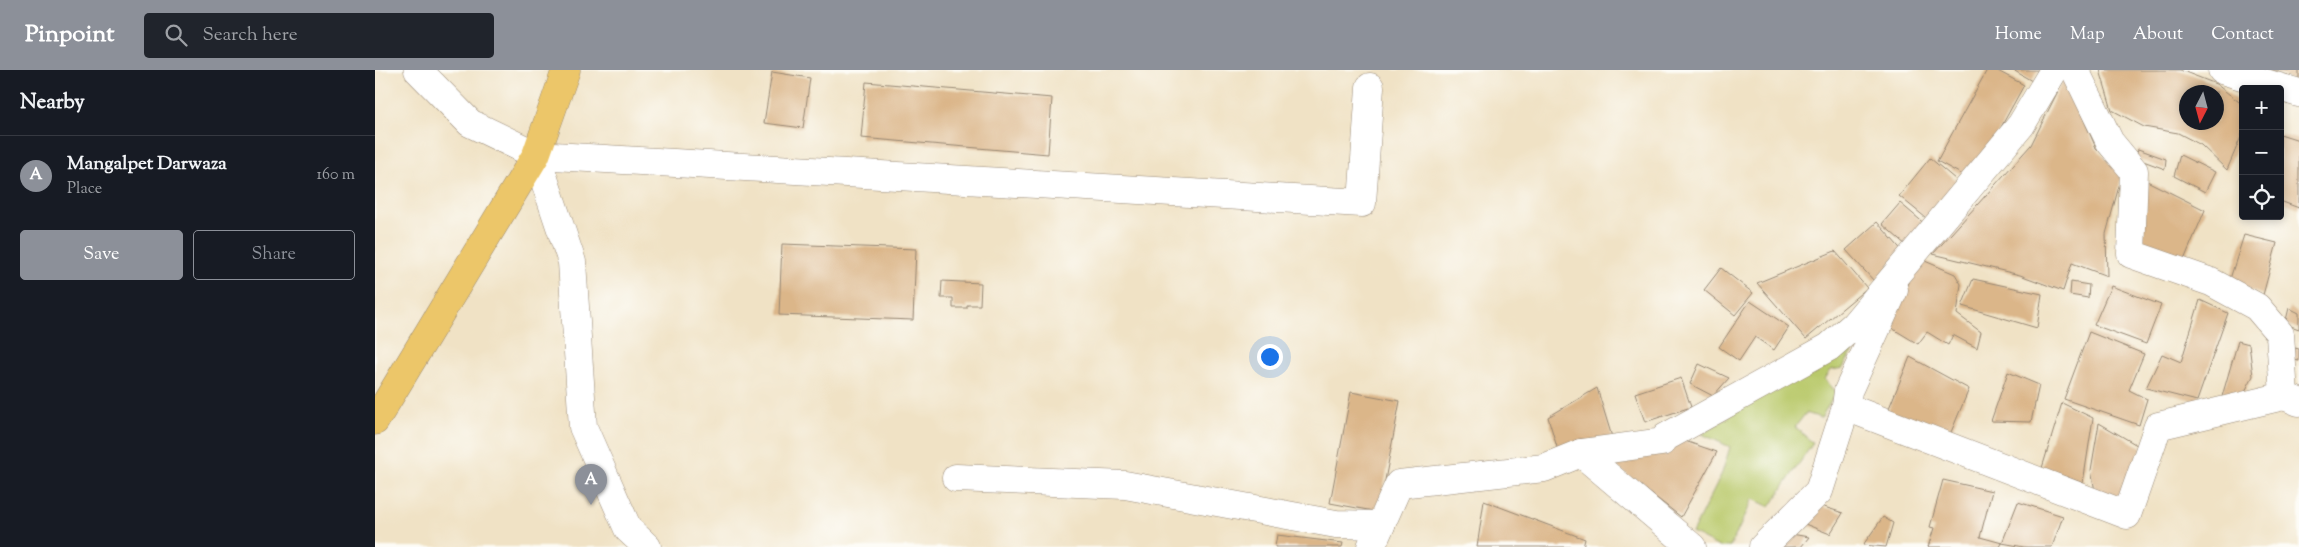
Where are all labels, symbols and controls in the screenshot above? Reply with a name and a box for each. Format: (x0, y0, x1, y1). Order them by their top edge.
search box (144, 13, 494, 58)
text: Pinpoint (25, 18, 114, 52)
icon: search (162, 21, 190, 49)
text: Search here (202, 22, 298, 49)
text: Home (1995, 22, 2042, 48)
text: Map (2070, 22, 2105, 48)
text: About (2133, 22, 2183, 48)
text: Contact (2211, 22, 2274, 48)
north arrow (2179, 85, 2224, 130)
map controls (2239, 85, 2284, 220)
button: + (2239, 85, 2284, 130)
text: Nearby (20, 88, 85, 118)
button: − (2239, 130, 2284, 175)
text: Mangalpet Darwaza (67, 151, 227, 178)
text: A (30, 164, 43, 187)
text: 160 m (317, 164, 355, 187)
button: locate (2239, 175, 2284, 220)
text: Place (67, 178, 102, 201)
button: Save (20, 230, 183, 280)
button: Share (193, 230, 355, 280)
your location (1257, 344, 1283, 370)
pin: A (575, 464, 607, 505)

